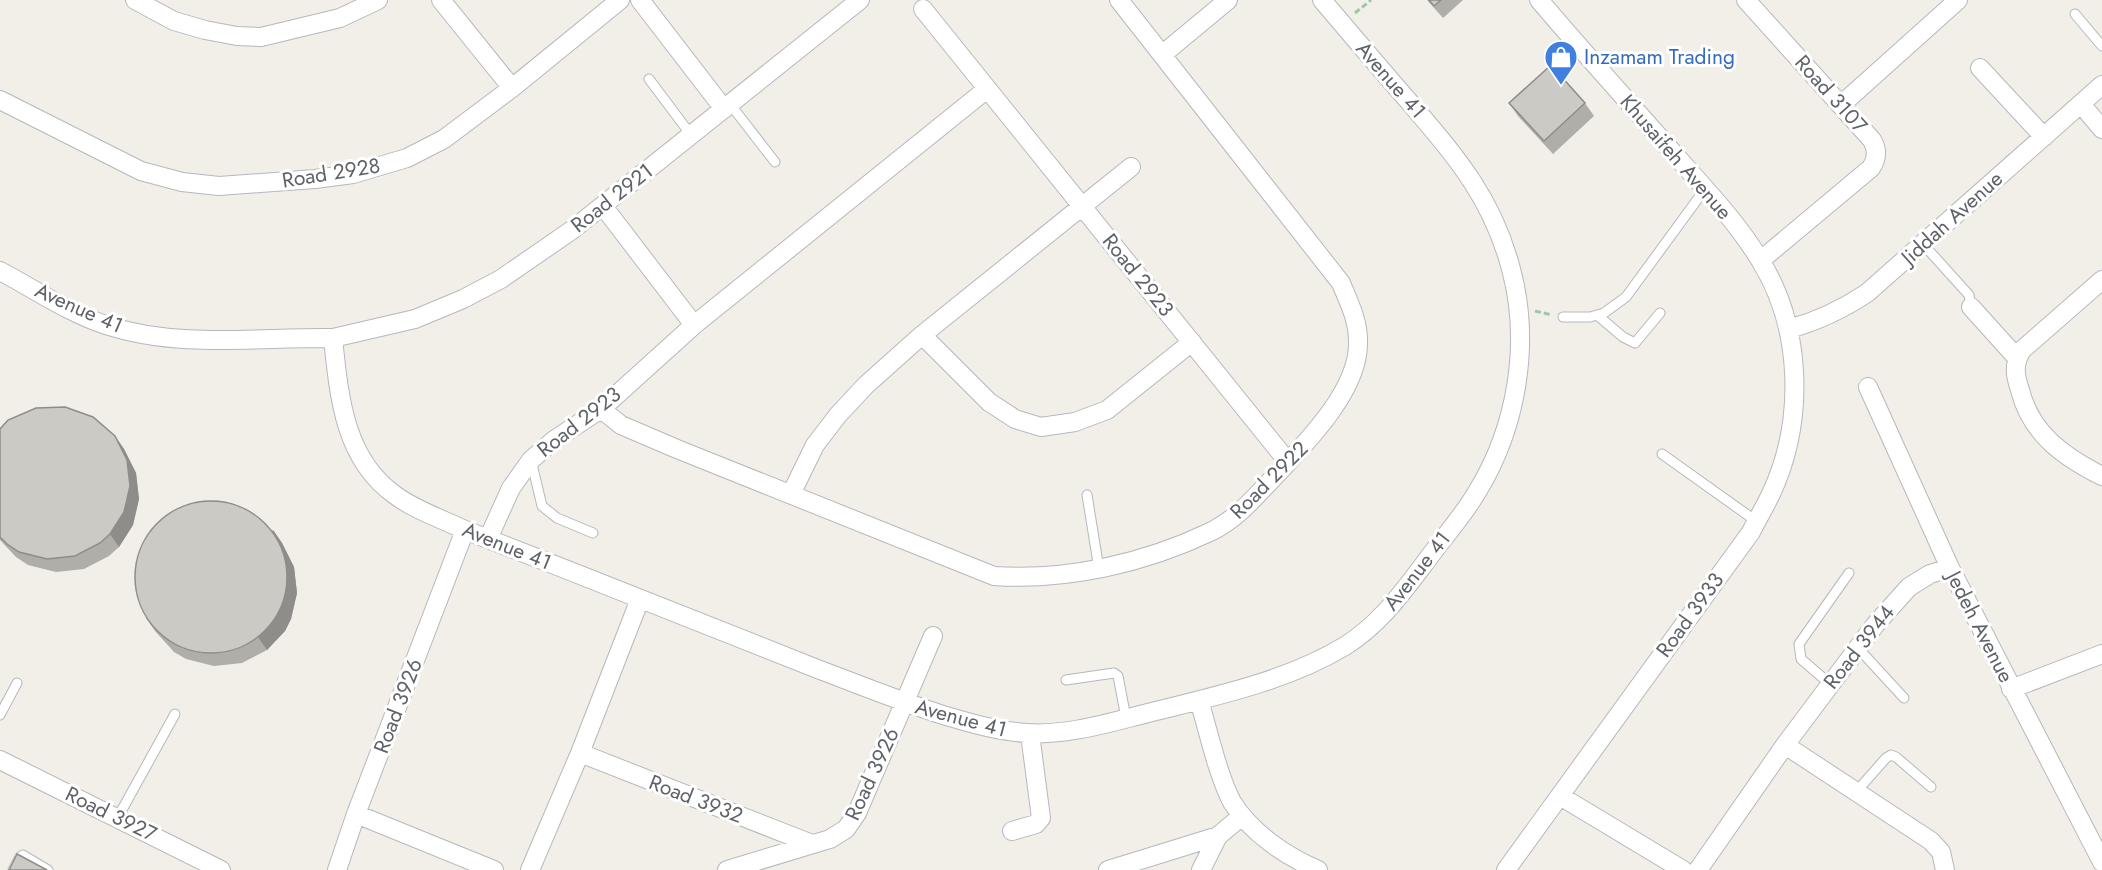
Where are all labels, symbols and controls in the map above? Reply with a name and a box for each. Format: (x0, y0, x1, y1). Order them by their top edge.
street label: Avenue 41 (1349, 35, 1433, 125)
shop icon: Inzamam Trading (1543, 39, 1579, 86)
place label: Inzamam Trading (1584, 42, 1735, 72)
street label: Road 3107 (1788, 48, 1874, 140)
street label: Khusaifeh Avenue (1613, 88, 1739, 226)
street label: Road 2928 (280, 150, 382, 196)
street label: Road 2921 (565, 156, 659, 240)
street label: Jiddah Avenue (1892, 164, 2009, 274)
street label: Road 2923 (1095, 227, 1181, 323)
street label: Avenue 41 (30, 275, 128, 341)
street label: Road 2923 (531, 380, 627, 464)
street label: Road 2922 (1223, 434, 1315, 526)
street label: Avenue 41 (458, 515, 556, 577)
street label: Avenue 41 (1376, 525, 1458, 617)
street label: Jedeh Avenue (1938, 563, 2021, 688)
street label: Road 3933 (1649, 567, 1731, 663)
street label: Road 3944 (1817, 598, 1901, 696)
street label: Road 3926 (366, 654, 430, 758)
street label: Avenue 41 (912, 691, 1010, 745)
street label: Road 3926 (837, 723, 907, 825)
street label: Road 3932 (645, 767, 747, 831)
street label: Road 3927 (60, 779, 162, 849)

